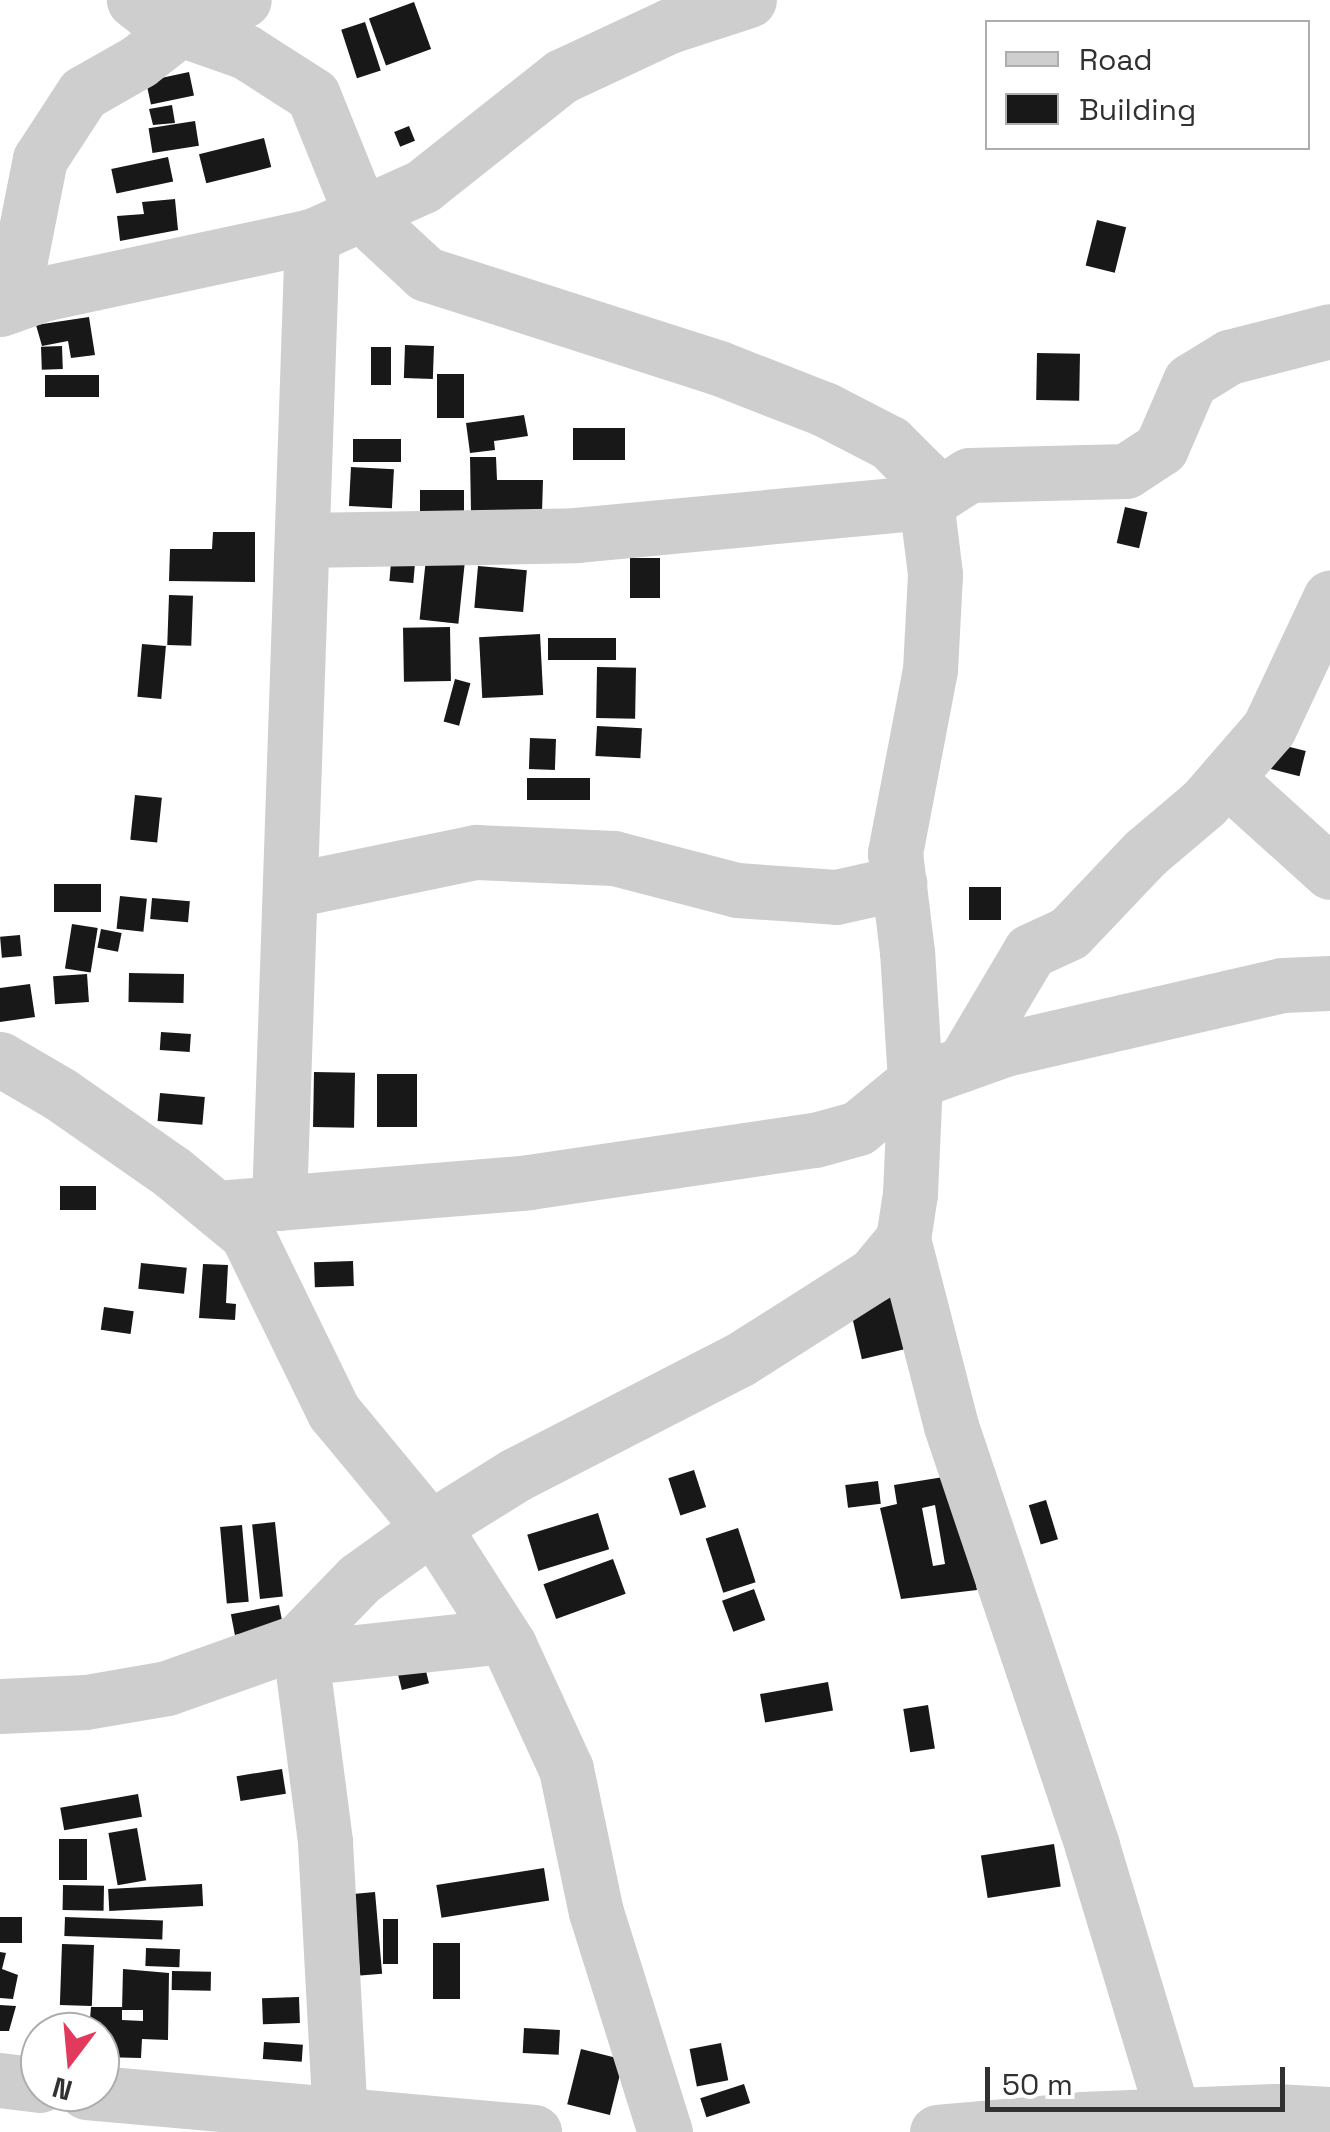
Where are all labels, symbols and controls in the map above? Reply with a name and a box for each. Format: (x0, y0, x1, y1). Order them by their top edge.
legend (985, 20, 1310, 150)
text: Road (1079, 40, 1153, 79)
text: Building (1079, 90, 1196, 129)
north arrow (20, 2012, 120, 2112)
scale bar (990, 2047, 1290, 2109)
text: 50 m (1002, 2065, 1073, 2104)
text: N (48, 2069, 76, 2109)

